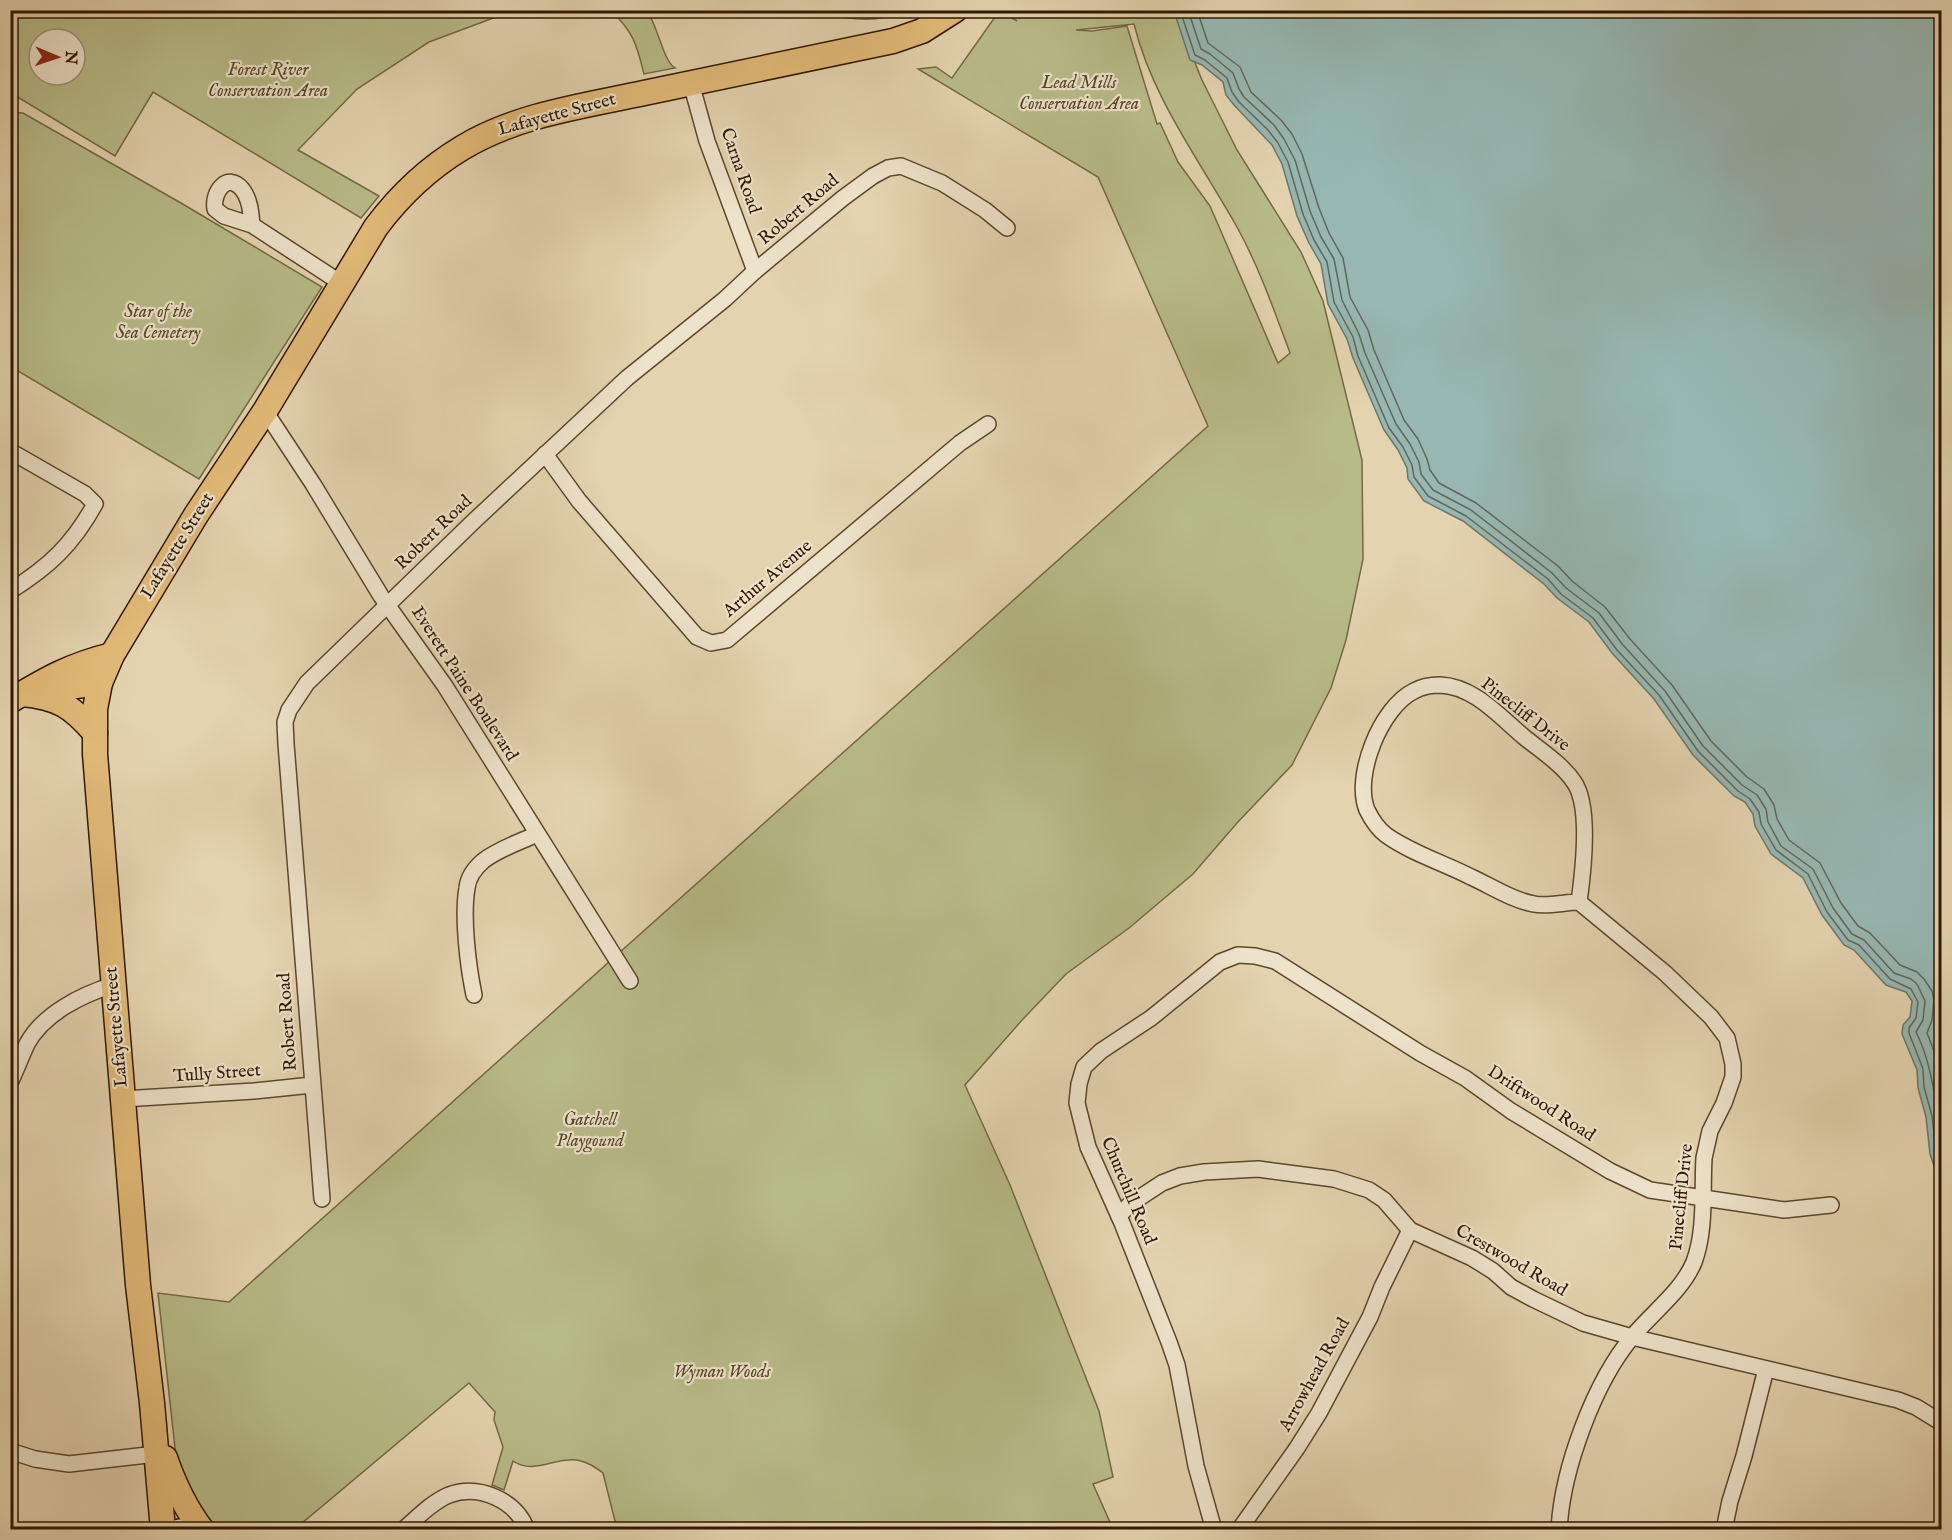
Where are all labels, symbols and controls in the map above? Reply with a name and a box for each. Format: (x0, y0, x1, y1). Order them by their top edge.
north arrow (27, 27, 87, 87)
text: N (60, 49, 80, 65)
park label: Forest River Conservation Area (208, 59, 328, 103)
park label: Lead Mills Conservation Area (1019, 72, 1139, 116)
street label: Lafayette Street (496, 88, 618, 142)
street label: Carna Road (715, 125, 766, 217)
street label: Robert Road (754, 169, 844, 251)
park label: Star of the Sea Cemetery (115, 301, 201, 345)
street label: Lafayette Street (136, 489, 220, 603)
street label: Robert Road (391, 490, 478, 576)
street label: Arthur Avenue (718, 535, 817, 624)
street label: Everett Paine Boulevard (405, 602, 523, 766)
street label: Pinecliff Drive (1476, 673, 1574, 757)
street label: Lafayette Street (100, 966, 134, 1088)
street label: Robert Road (273, 972, 303, 1072)
street label: Tully Street (172, 1059, 262, 1089)
street label: Driftwood Road (1483, 1061, 1600, 1148)
park label: Gatchell Playgound (556, 1109, 625, 1153)
street label: Churchill Road (1095, 1134, 1161, 1249)
street label: Pinecliff Drive (1665, 1143, 1699, 1251)
street label: Crestwood Road (1451, 1220, 1571, 1303)
street label: Arrowhead Road (1274, 1314, 1356, 1437)
park label: Wyman Woods (673, 1361, 771, 1384)

